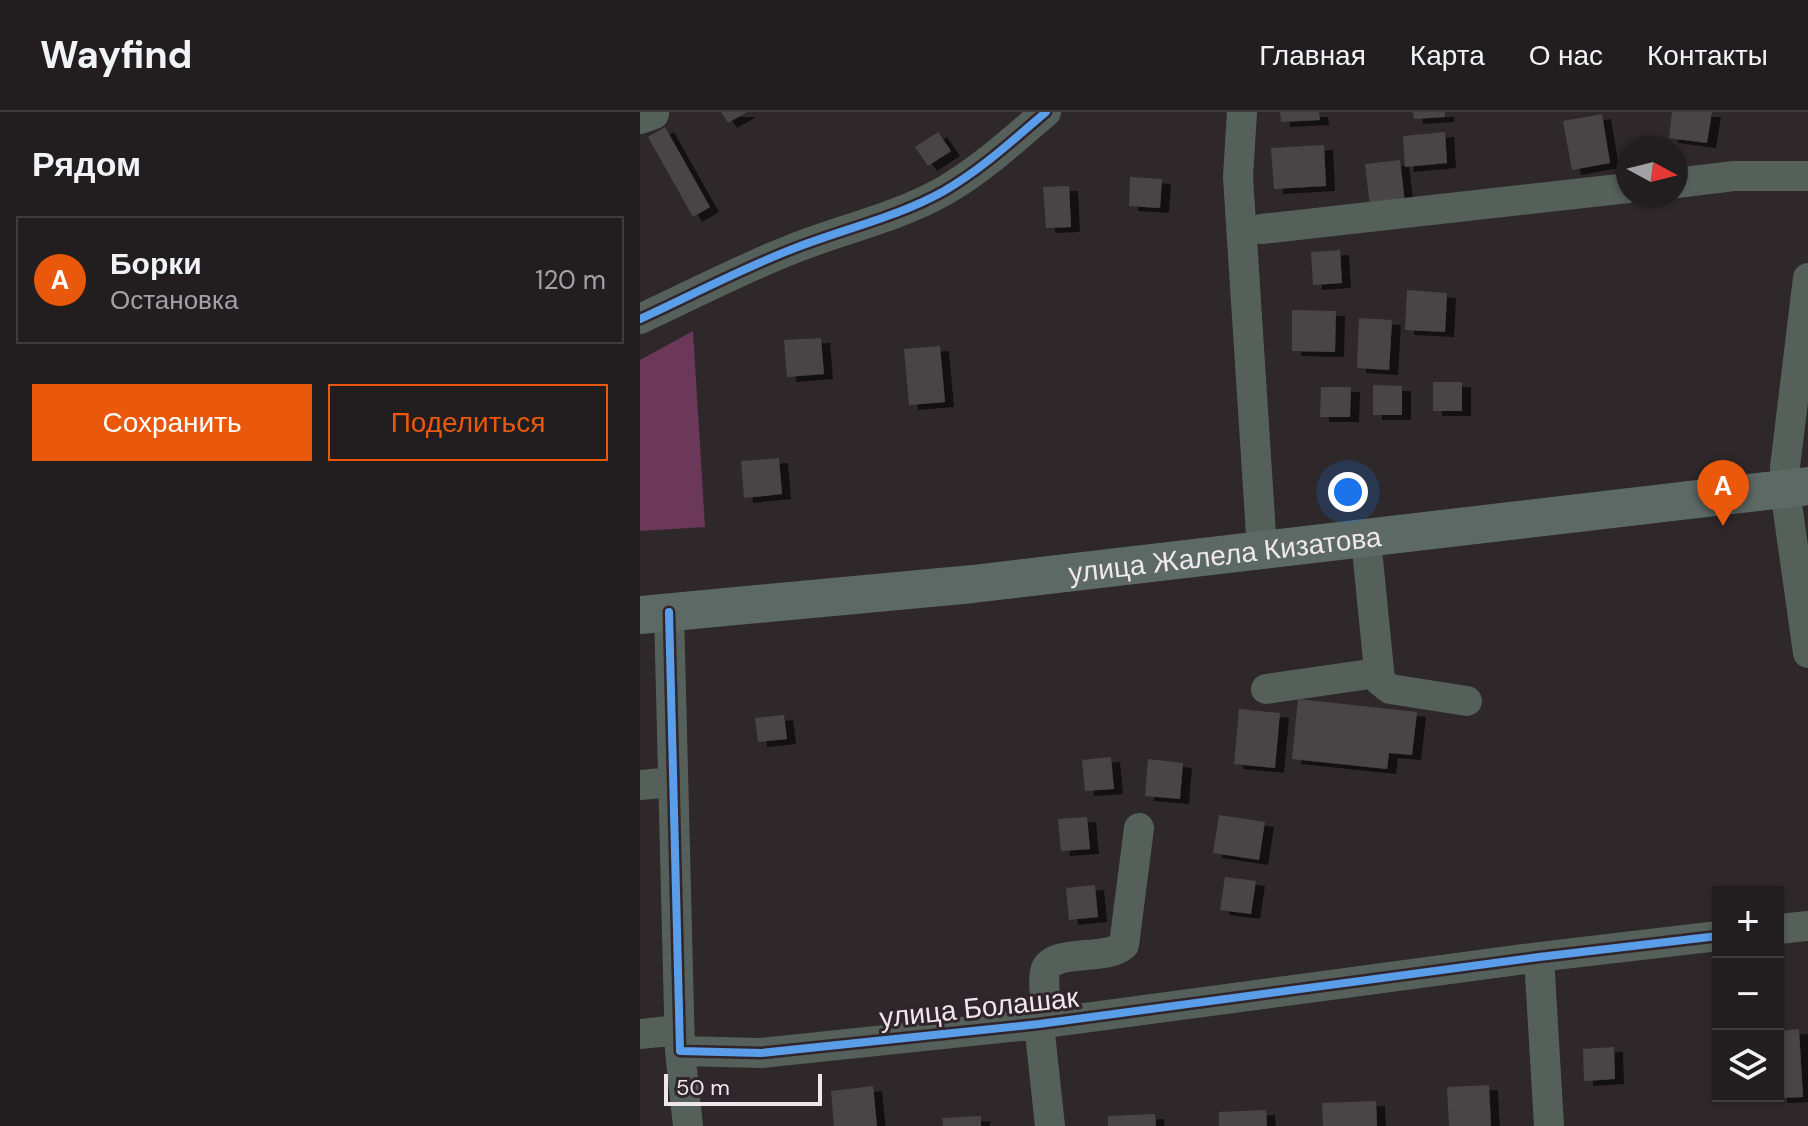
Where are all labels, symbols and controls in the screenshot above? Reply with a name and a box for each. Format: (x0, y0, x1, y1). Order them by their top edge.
text: Wayfind (40, 30, 193, 80)
text: Главная (1259, 37, 1366, 74)
text: Карта (1410, 37, 1485, 74)
text: О нас (1529, 37, 1603, 74)
text: Контакты (1647, 37, 1768, 74)
north arrow (1616, 136, 1688, 208)
text: Рядом (32, 142, 141, 187)
text: Борки (110, 244, 202, 283)
text: A (51, 263, 69, 297)
text: 120 m (535, 263, 606, 297)
text: Остановка (110, 283, 238, 317)
button: Сохранить (32, 384, 312, 461)
button: Поделиться (328, 384, 608, 461)
pin: A (1697, 460, 1749, 526)
your location (1328, 472, 1368, 512)
street label: улица Жалела Кизатова (1067, 518, 1384, 592)
map controls (1712, 886, 1784, 1102)
button: + (1712, 886, 1784, 958)
button: − (1712, 958, 1784, 1030)
street label: улица Болашак (878, 979, 1081, 1036)
button: layers (1712, 1030, 1784, 1102)
scale bar (664, 1070, 822, 1106)
text: 50 m (676, 1073, 730, 1102)

